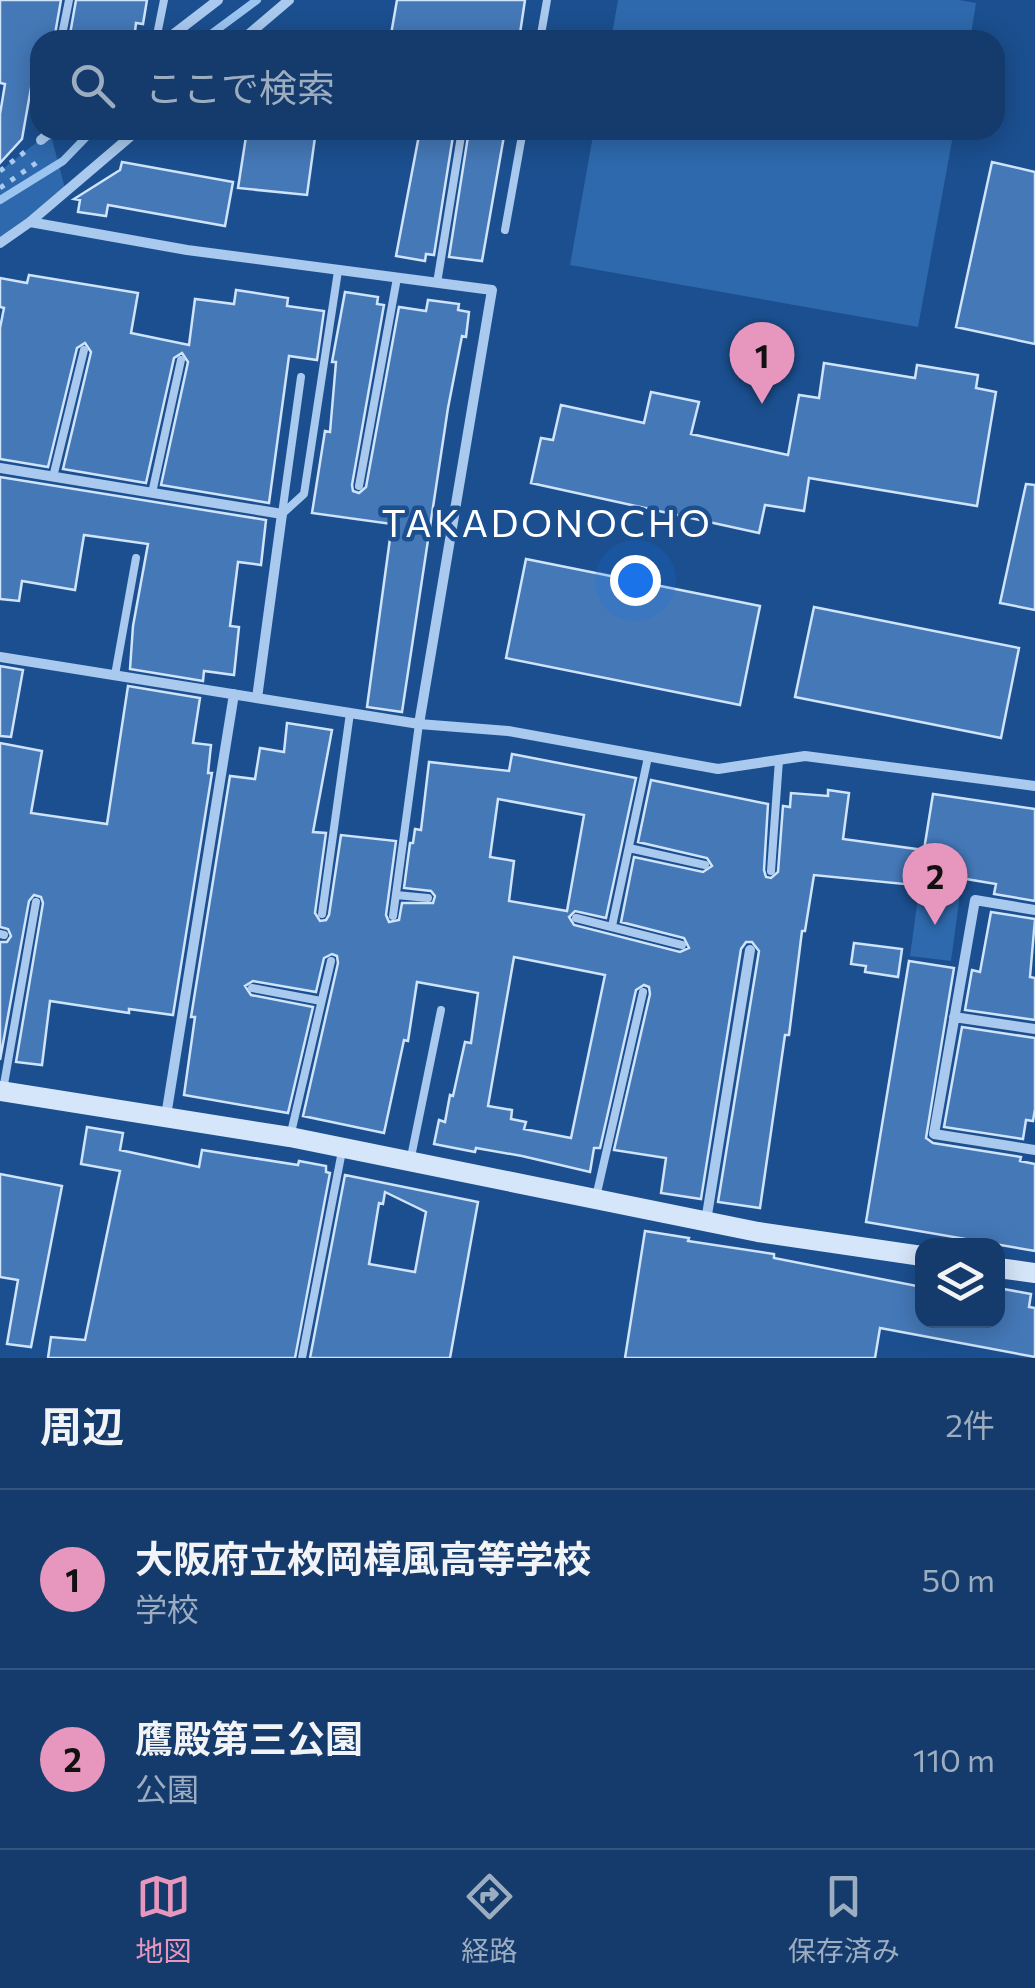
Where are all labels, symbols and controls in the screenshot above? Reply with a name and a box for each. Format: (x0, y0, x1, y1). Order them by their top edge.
search box (30, 30, 1005, 140)
icon: search (65, 58, 120, 113)
text: ここで検索 (145, 63, 335, 110)
pin: 1 (730, 322, 794, 404)
district label: TAKADONOCHO (382, 498, 712, 545)
your location (610, 555, 661, 606)
pin: 2 (902, 842, 968, 925)
map controls (915, 1238, 1005, 1328)
button: layers (915, 1238, 1005, 1328)
text: 周辺 (40, 1399, 124, 1451)
text: 2件 (945, 1404, 995, 1444)
text: 大阪府立枚岡樟風高等学校 (135, 1534, 591, 1581)
text: 1 (65, 1559, 80, 1599)
text: 50 m (922, 1559, 995, 1599)
text: 学校 (135, 1588, 199, 1628)
text: 鷹殿第三公園 (135, 1714, 363, 1761)
text: 2 (63, 1739, 82, 1779)
text: 110 m (913, 1739, 995, 1779)
text: 公園 (135, 1768, 199, 1808)
tab: 地図 (135, 1869, 191, 1969)
tab: 経路 (461, 1869, 518, 1969)
tab: 保存済み (788, 1869, 900, 1969)

